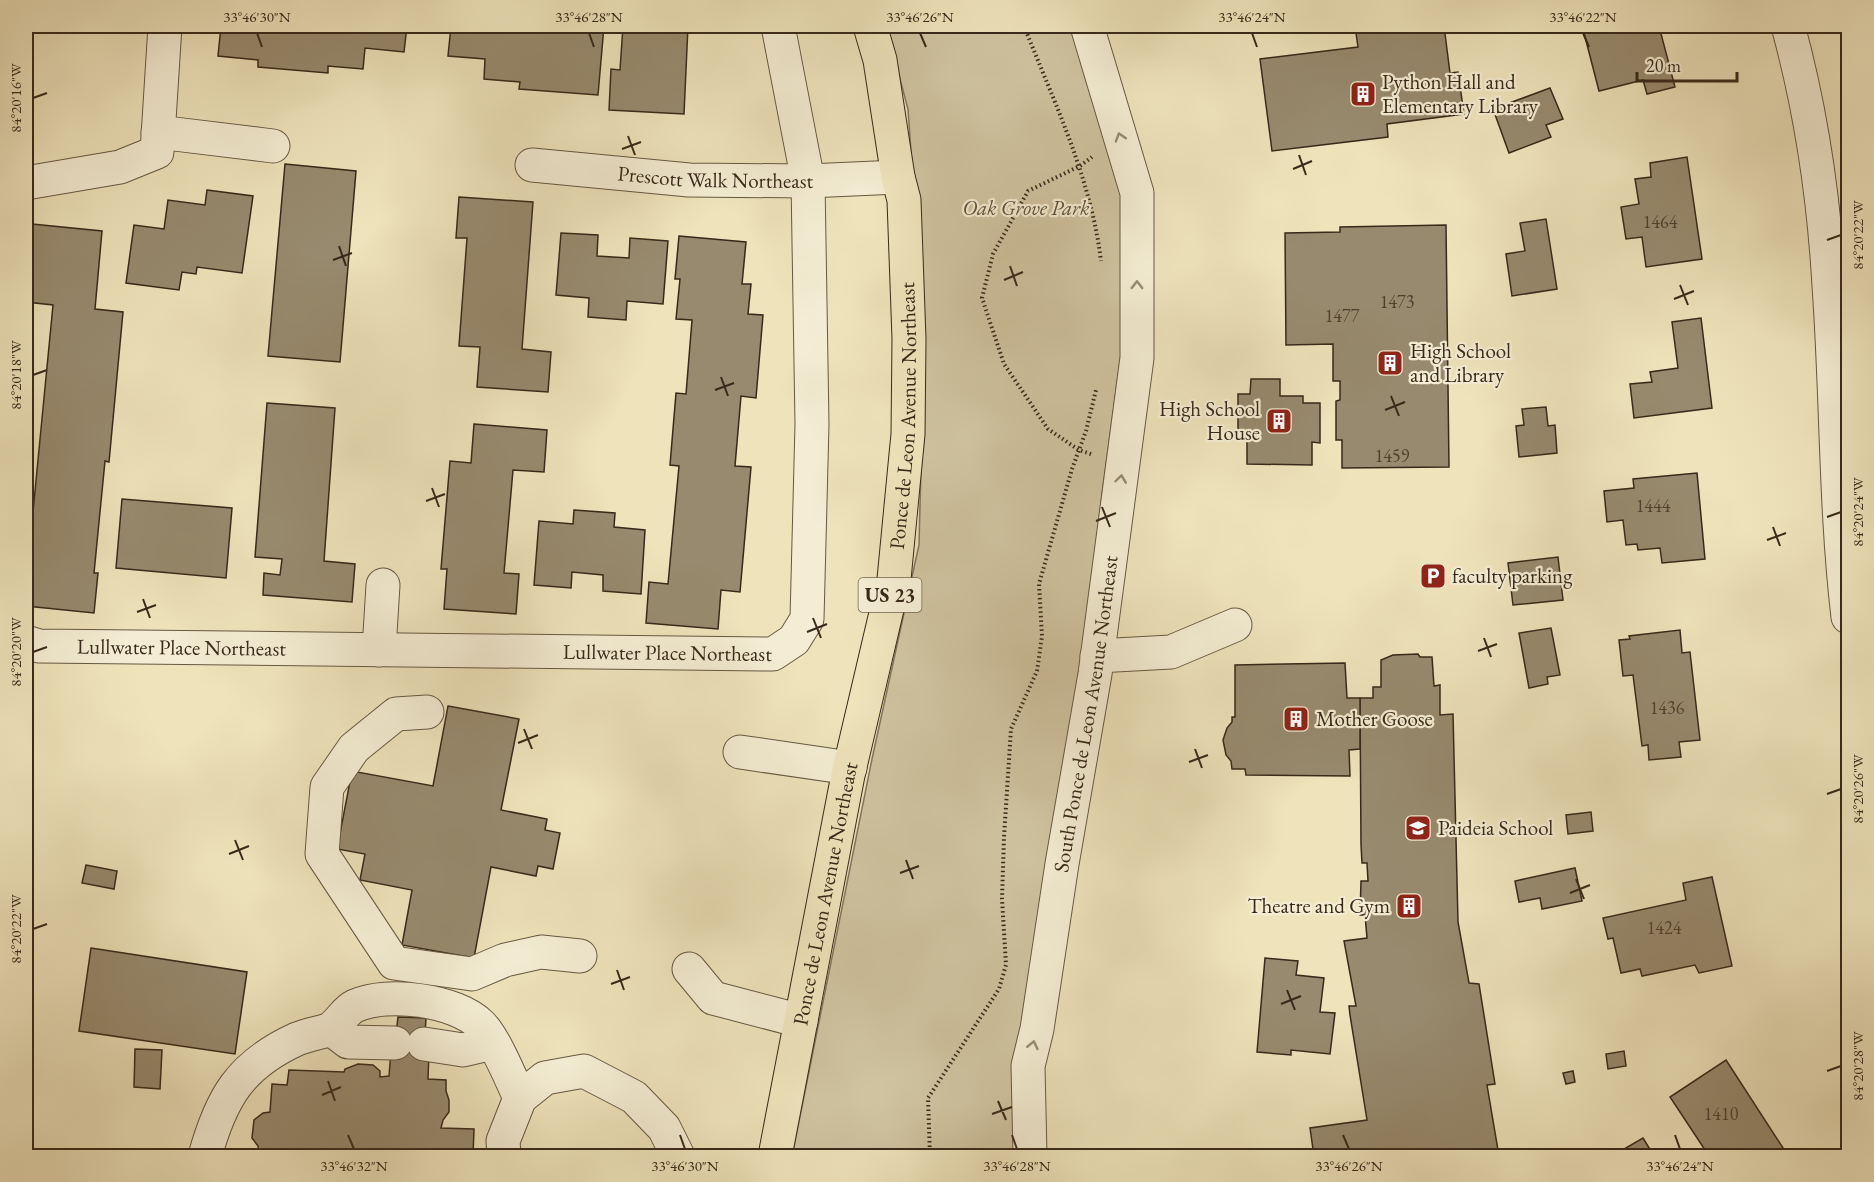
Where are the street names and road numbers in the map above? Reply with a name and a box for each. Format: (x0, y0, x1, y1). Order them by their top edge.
street label: Prescott Walk Northeast (617, 159, 814, 194)
street label: Ponce de Leon Avenue Northeast (883, 281, 922, 550)
street label: South Ponce de Leon Avenue Northeast (1047, 553, 1124, 874)
road number: US 23 (858, 578, 922, 612)
street label: Lullwater Place Northeast (77, 632, 286, 662)
street label: Lullwater Place Northeast (563, 638, 772, 667)
street label: Ponce de Leon Avenue Northeast (786, 759, 864, 1028)

